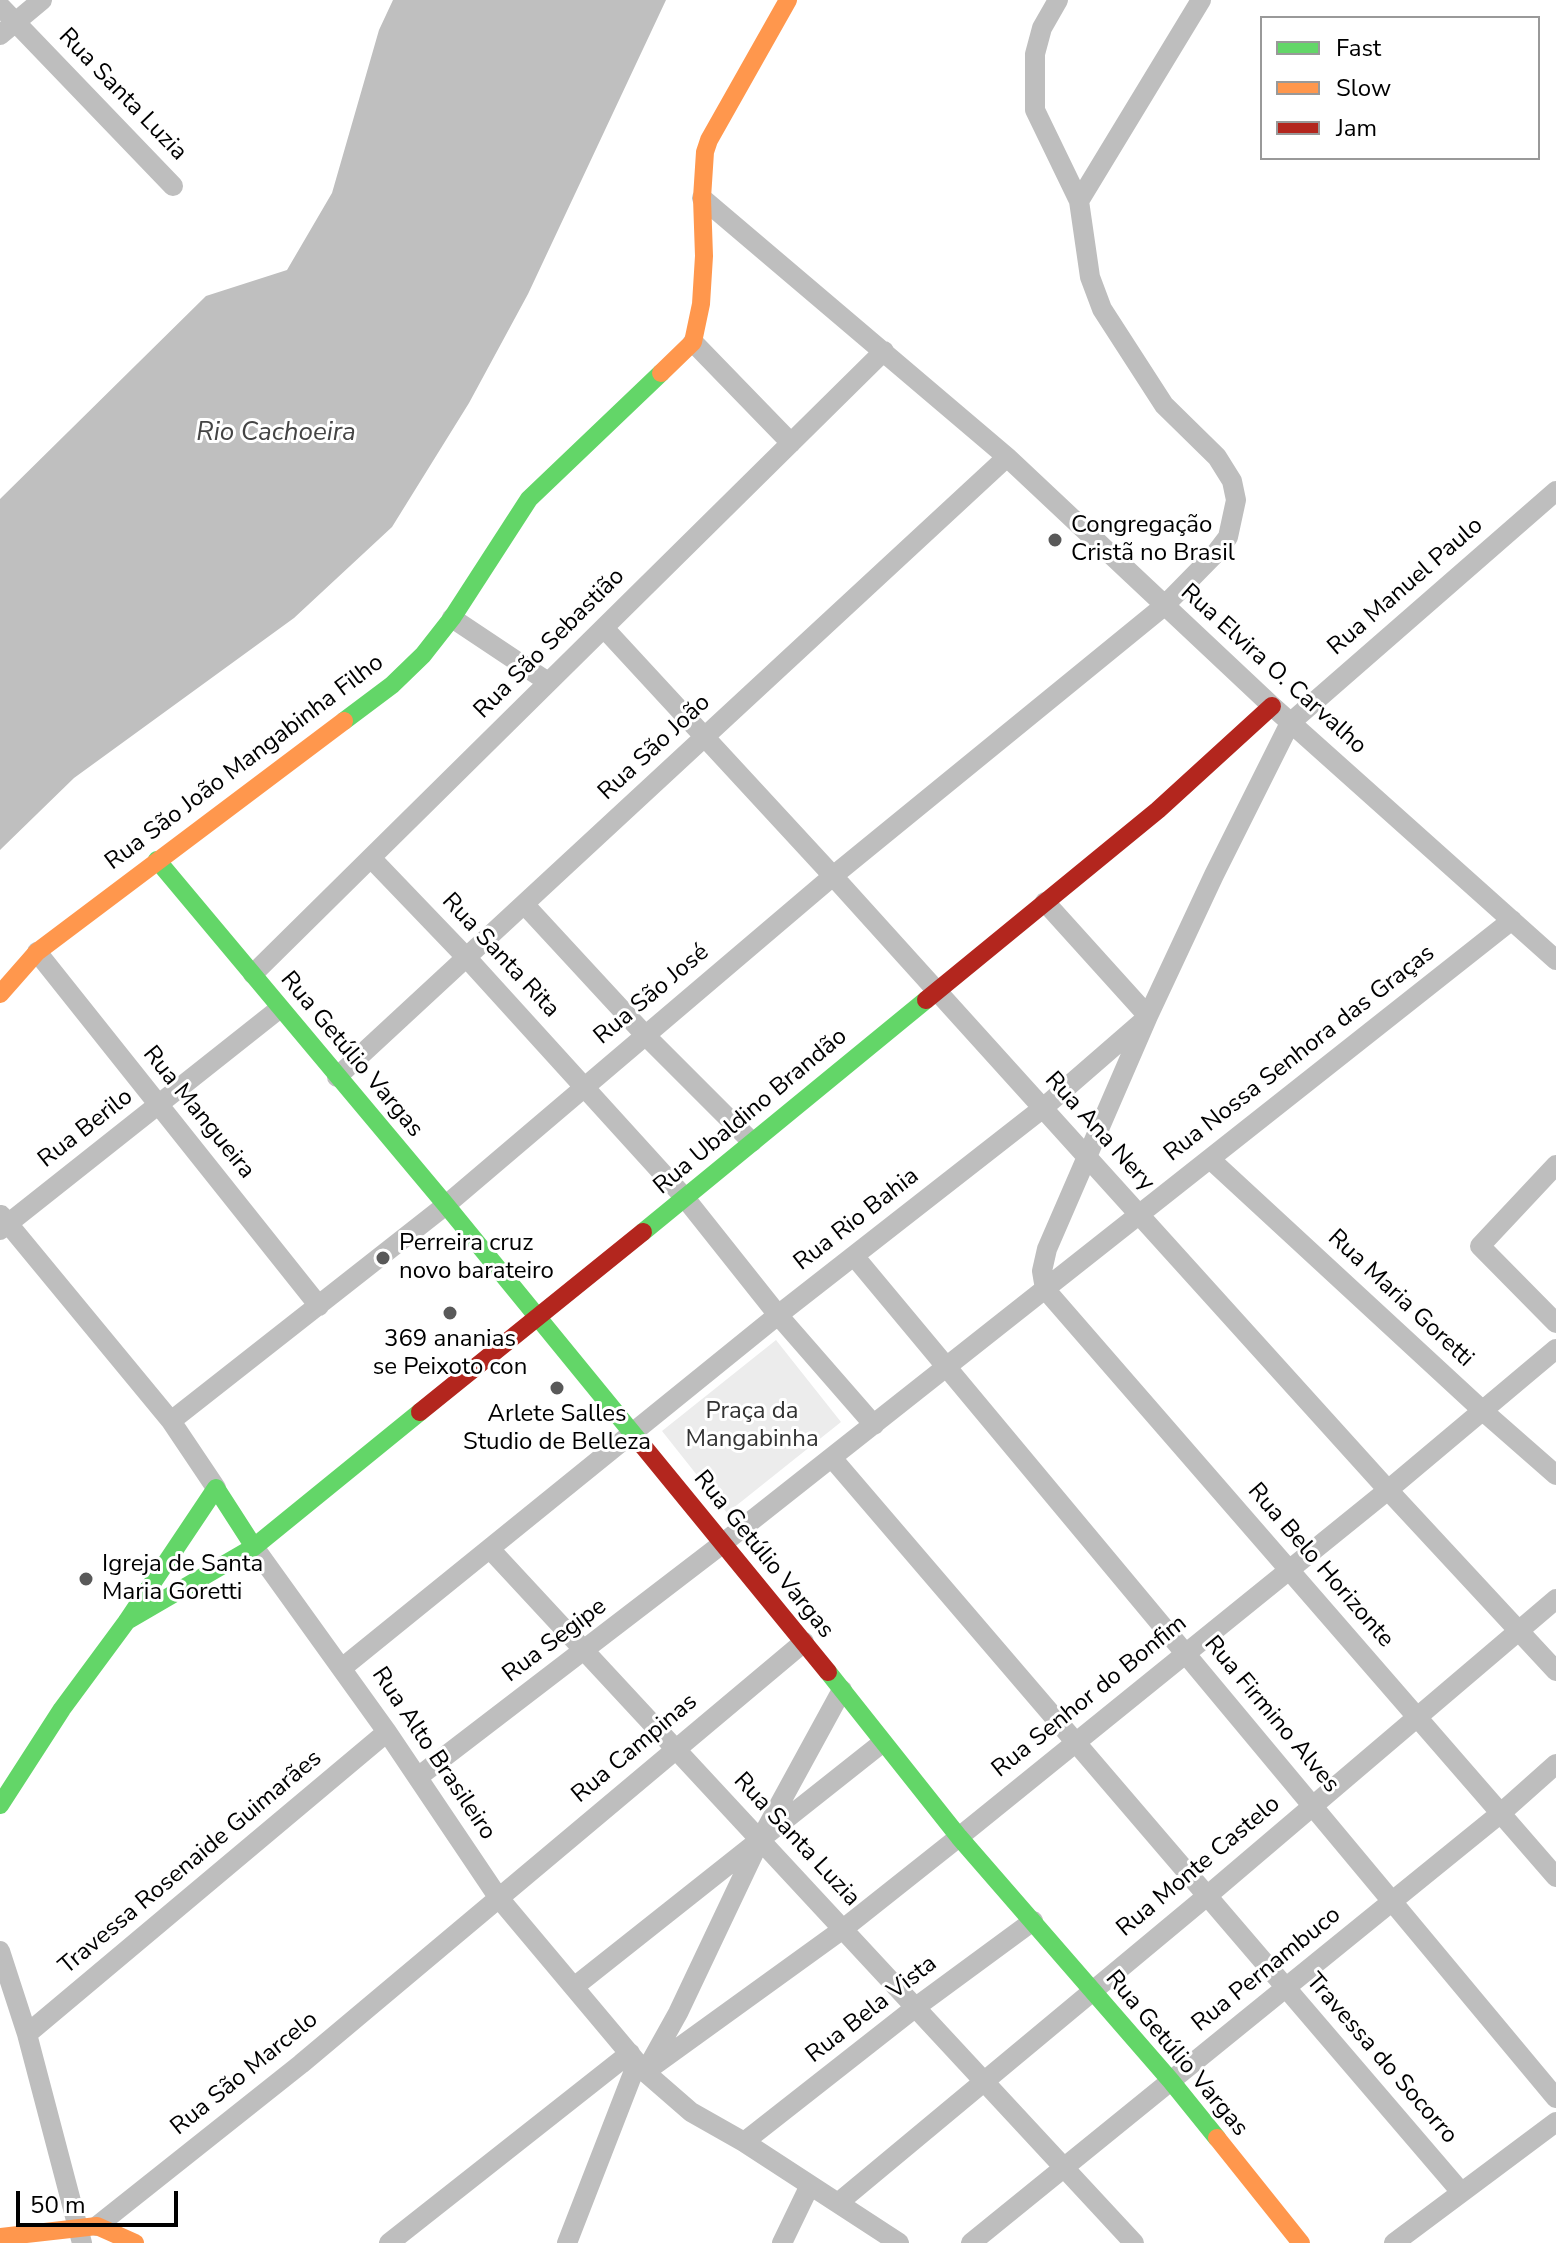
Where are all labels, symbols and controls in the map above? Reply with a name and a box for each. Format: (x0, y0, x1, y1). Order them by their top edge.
legend (1260, 16, 1540, 160)
street label: Rua Santa Luzia (52, 23, 192, 167)
text: Fast (1336, 32, 1381, 64)
text: Slow (1336, 72, 1391, 104)
text: Jam (1336, 112, 1377, 144)
water label: Rio Cachoeira (196, 418, 356, 450)
place label: Congregação Cristã no Brasil (1071, 512, 1235, 568)
street label: Rua Manuel Paulo (1323, 512, 1489, 662)
marker: Congregação Cristã no Brasil (1046, 531, 1064, 549)
street label: Rua São Sebastião (469, 563, 631, 725)
street label: Rua Elvira O. Carvalho (1174, 579, 1372, 761)
street label: Rua São João Mangabinha Filho (100, 649, 390, 877)
street label: Rua São João (593, 689, 717, 807)
street label: Rua Santa Rita (435, 888, 565, 1024)
street label: Rua São José (589, 939, 715, 1051)
street label: Rua Nossa Senhora das Graças (1159, 939, 1441, 1169)
street label: Rua Getúlio Vargas (273, 966, 429, 1144)
street label: Rua Ubaldino Brandão (649, 1023, 853, 1201)
street label: Rua Mangueira (136, 1041, 260, 1185)
street label: Rua Ana Nery (1038, 1066, 1160, 1198)
street label: Rua Berilo (33, 1083, 139, 1175)
street label: Rua Rio Bahia (789, 1162, 925, 1278)
street label: Rua Maria Goretti (1321, 1224, 1479, 1374)
place label: Perreira cruz novo barateiro (399, 1230, 554, 1286)
marker: Perreira cruz novo barateiro (374, 1249, 392, 1267)
marker: 369 ananias se Peixoto con (441, 1304, 459, 1322)
place label: 369 ananias se Peixoto con (373, 1326, 527, 1382)
marker: Arlete Salles Studio de Belleza (548, 1379, 566, 1397)
park label: Praça da Mangabinha (685, 1398, 819, 1454)
place label: Arlete Salles Studio de Belleza (463, 1401, 651, 1457)
street label: Rua Getúlio Vargas (687, 1465, 839, 1645)
street label: Rua Belo Horizonte (1241, 1478, 1399, 1654)
place label: Igreja de Santa Maria Goretti (102, 1551, 263, 1607)
marker: Igreja de Santa Maria Goretti (77, 1570, 95, 1588)
street label: Rua Segipe (497, 1593, 613, 1689)
street label: Rua Senhor do Bonfim (987, 1610, 1193, 1784)
street label: Rua Firmino Alves (1197, 1631, 1345, 1799)
street label: Rua Alto Brasileiro (365, 1662, 501, 1846)
street label: Rua Campinas (566, 1688, 704, 1810)
street label: Travessa Rosenaide Guimarães (54, 1745, 328, 1981)
street label: Rua Santa Luzia (727, 1767, 865, 1913)
street label: Rua Monte Castelo (1111, 1790, 1287, 1944)
street label: Rua Pernambuco (1187, 1901, 1347, 2039)
street label: Rua Bela Vista (801, 1950, 943, 2070)
street label: Rua Getúlio Vargas (1098, 1965, 1254, 2143)
street label: Travessa do Socorro (1299, 1968, 1463, 2150)
street label: Rua São Marcelo (166, 2006, 324, 2142)
scale bar (20, 2175, 182, 2225)
text: 50 m (30, 2189, 86, 2221)

